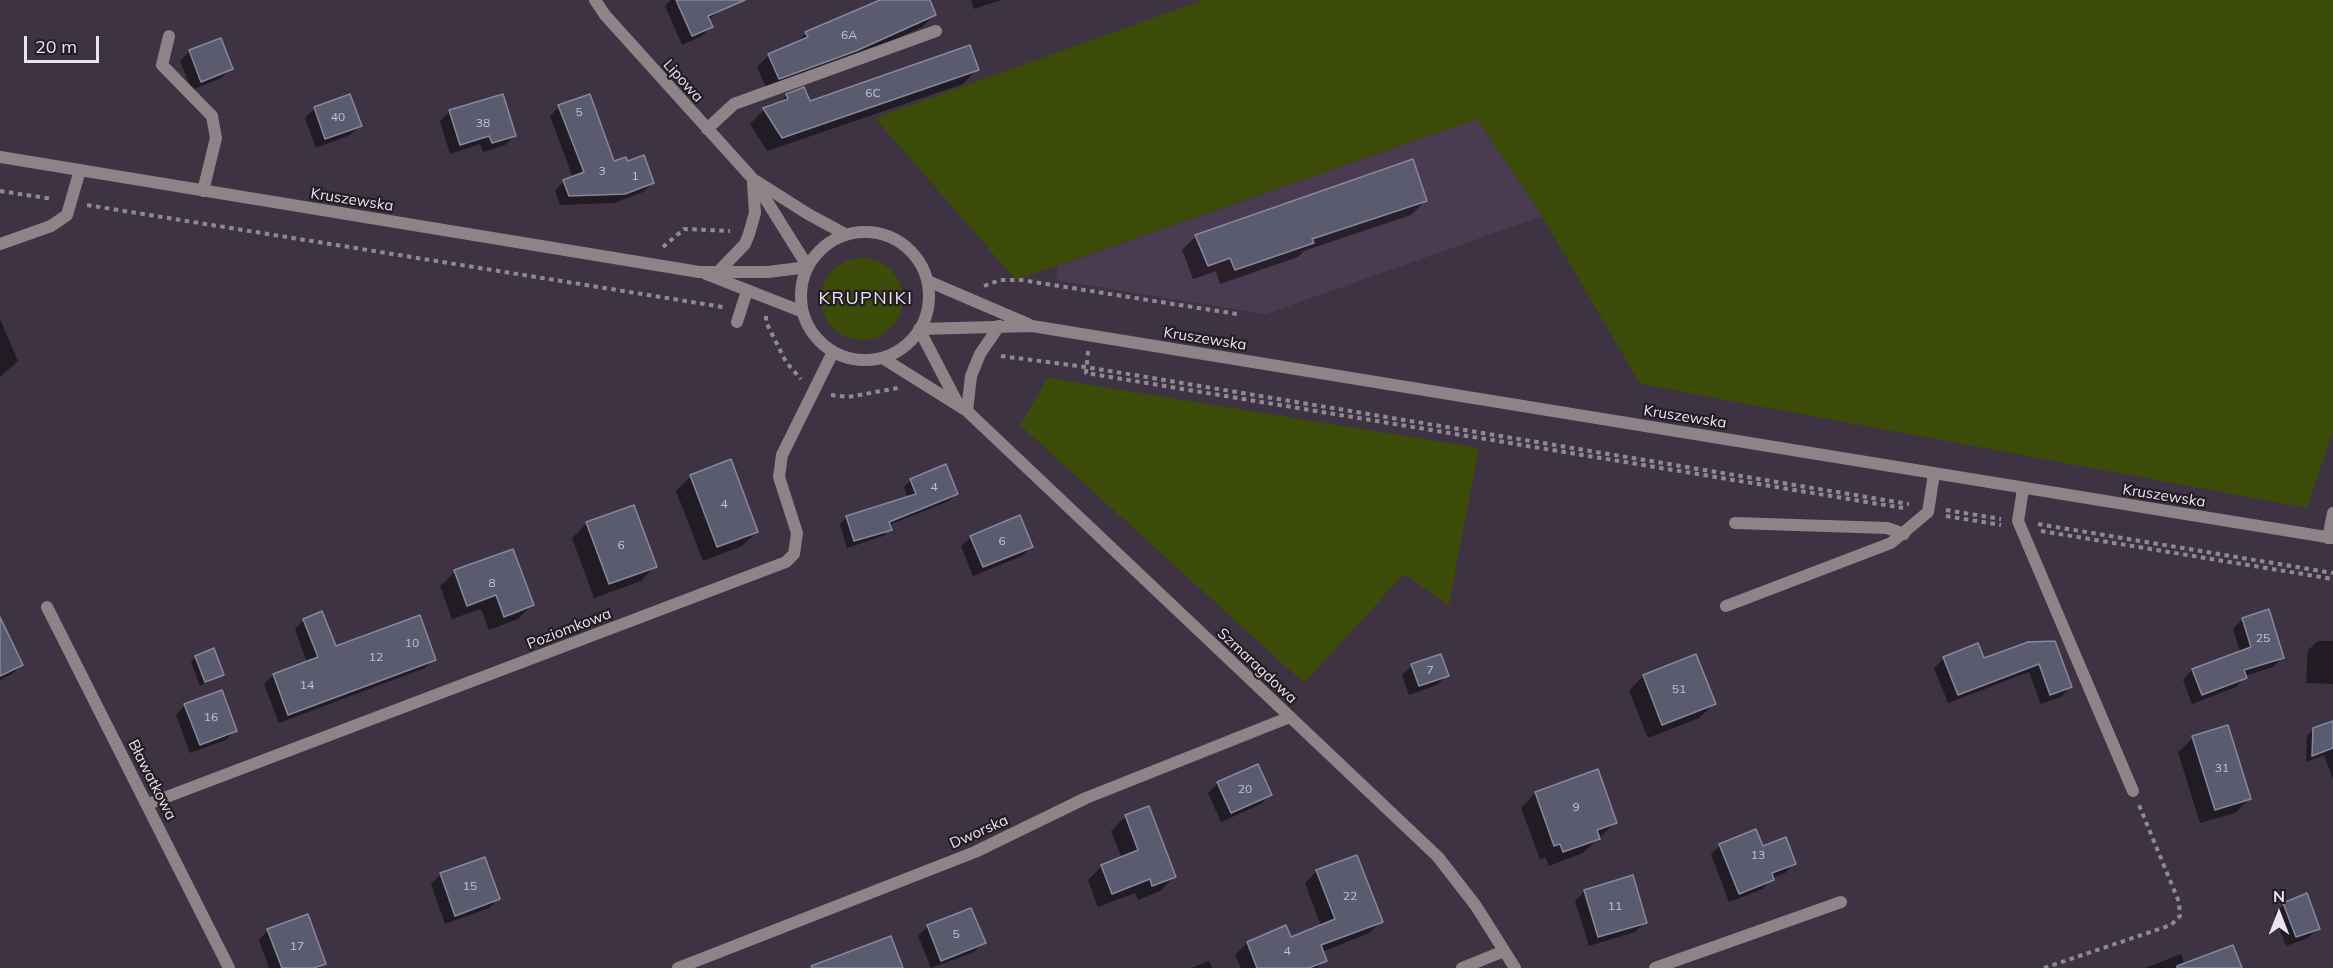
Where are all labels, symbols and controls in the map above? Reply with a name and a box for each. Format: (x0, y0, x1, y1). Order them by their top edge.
scale bar (27, 24, 102, 62)
house number: 6A (841, 28, 857, 42)
text: 20 m (35, 35, 77, 58)
street label: Lipowa (659, 56, 707, 106)
house number: 6C (865, 86, 881, 100)
house number: 5 (575, 105, 583, 119)
house number: 40 (331, 110, 345, 124)
house number: 38 (476, 116, 490, 130)
house number: 3 (598, 164, 606, 178)
house number: 1 (631, 169, 639, 183)
street label: Kruszewska (309, 185, 395, 215)
district label: KRUPNIKI (819, 288, 913, 310)
street label: Kruszewska (1162, 324, 1248, 354)
street label: Kruszewska (1642, 402, 1728, 432)
house number: 4 (930, 480, 938, 494)
street label: Kruszewska (2121, 481, 2207, 511)
house number: 4 (720, 497, 728, 511)
house number: 6 (998, 534, 1006, 548)
house number: 6 (617, 538, 625, 552)
house number: 8 (488, 576, 496, 590)
street label: Poziomkowa (524, 605, 614, 653)
street label: Szmaragdowa (1214, 625, 1300, 707)
house number: 25 (2256, 631, 2270, 645)
house number: 10 (405, 636, 419, 650)
house number: 12 (369, 650, 383, 664)
house number: 7 (1426, 663, 1434, 677)
house number: 14 (300, 678, 314, 692)
house number: 51 (1672, 682, 1686, 696)
house number: 16 (204, 710, 218, 724)
street label: Bławatkowa (124, 737, 180, 823)
house number: 31 (2215, 761, 2229, 775)
house number: 20 (1238, 782, 1252, 796)
house number: 9 (1572, 800, 1580, 814)
street label: Dworska (947, 811, 1011, 853)
house number: 13 (1751, 848, 1765, 862)
house number: 15 (463, 879, 477, 893)
north arrow (2249, 884, 2309, 944)
text: N (2273, 886, 2285, 906)
house number: 22 (1343, 889, 1357, 903)
house number: 11 (1608, 899, 1622, 913)
house number: 5 (952, 927, 960, 941)
house number: 17 (290, 939, 304, 953)
house number: 4 (1283, 944, 1291, 958)

